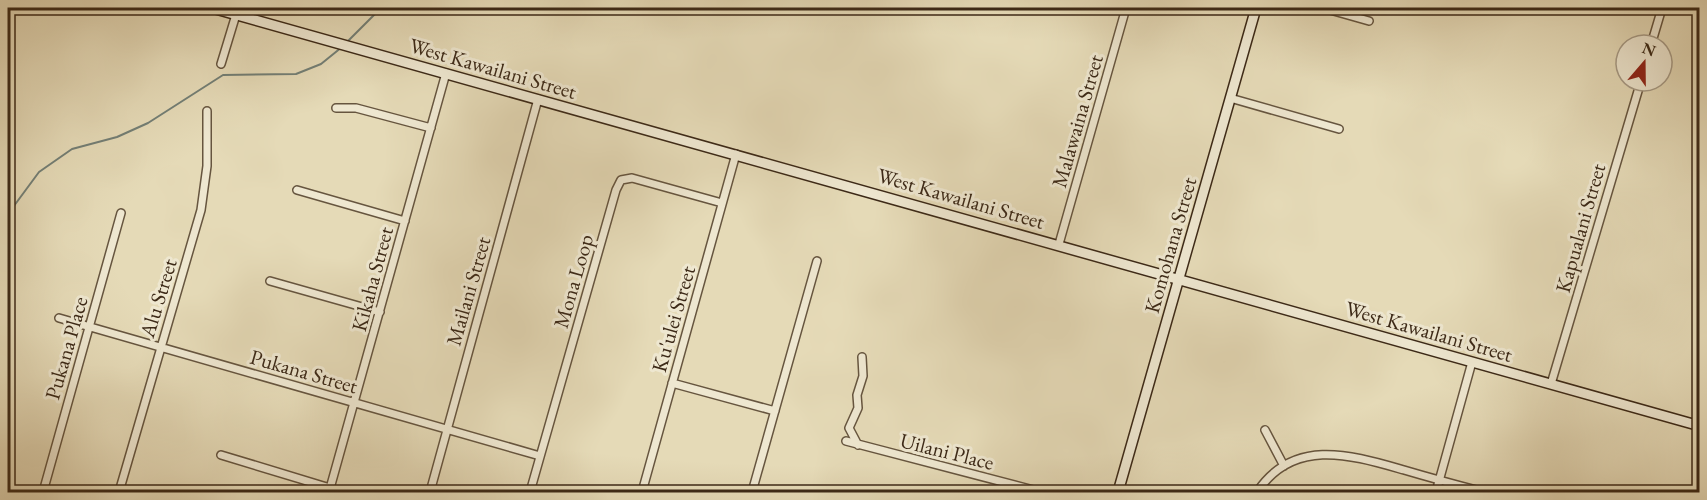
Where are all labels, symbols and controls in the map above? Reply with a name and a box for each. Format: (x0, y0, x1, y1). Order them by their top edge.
street label: West Kawailani Street (406, 31, 580, 105)
north arrow (1614, 33, 1674, 93)
text: N (1639, 37, 1659, 61)
street label: Malawaina Street (1045, 51, 1109, 191)
street label: Kapualani Street (1549, 160, 1611, 296)
street label: West Kawailani Street (874, 161, 1048, 235)
street label: Komohana Street (1138, 174, 1202, 316)
street label: Kikaha Street (345, 223, 399, 334)
street label: Mona Loop (547, 231, 599, 331)
street label: Mailani Street (440, 233, 497, 349)
street label: Alu Street (133, 255, 183, 342)
street label: Ku'ulei Street (645, 262, 701, 375)
street label: Pukana Place (38, 293, 94, 403)
street label: West Kawailani Street (1342, 294, 1516, 368)
street label: Pukana Street (247, 343, 361, 399)
street label: Uilani Place (897, 426, 997, 476)

